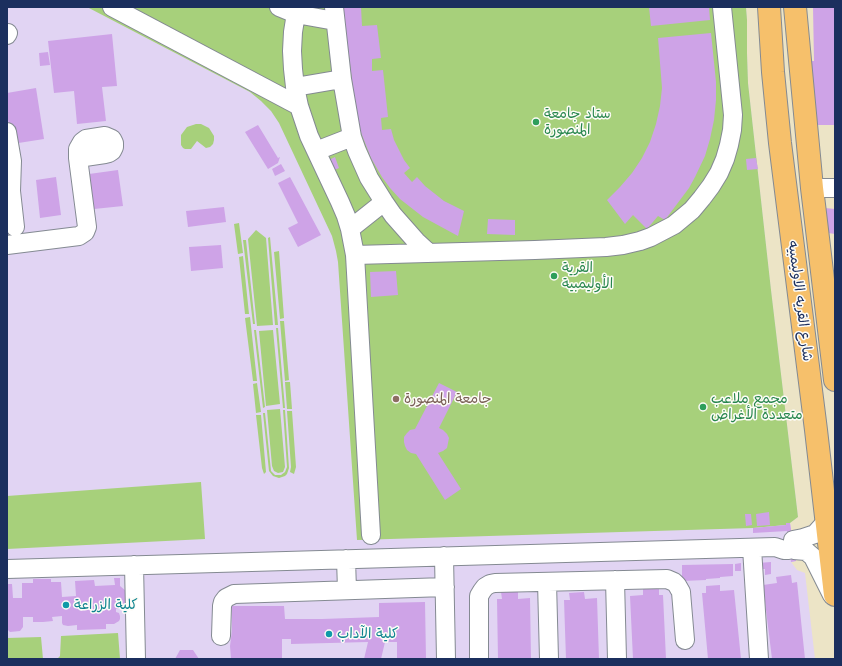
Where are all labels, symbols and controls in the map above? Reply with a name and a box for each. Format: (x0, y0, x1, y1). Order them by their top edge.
place label: ستاد جامعة المنصورة (544, 106, 611, 138)
marker: ستاد جامعة المنصورة (531, 117, 541, 127)
street label: شارع القريه الاوليمبيه (784, 240, 816, 362)
place label: القرية الأوليمبية (562, 260, 613, 292)
marker: القرية الأوليمبية (549, 271, 559, 281)
place label: جامعة المنصورة (404, 391, 492, 407)
place label: مجمع ملاعب متعددة الأغراض (711, 391, 803, 424)
marker: جامعة المنصورة (391, 394, 401, 404)
marker: مجمع ملاعب متعددة الأغراض (698, 402, 708, 412)
place label: كلية الزراعة (74, 597, 138, 613)
marker: كلية الزراعة (61, 600, 71, 610)
place label: كلية الآداب (337, 626, 398, 642)
marker: كلية الآداب (324, 629, 334, 639)

